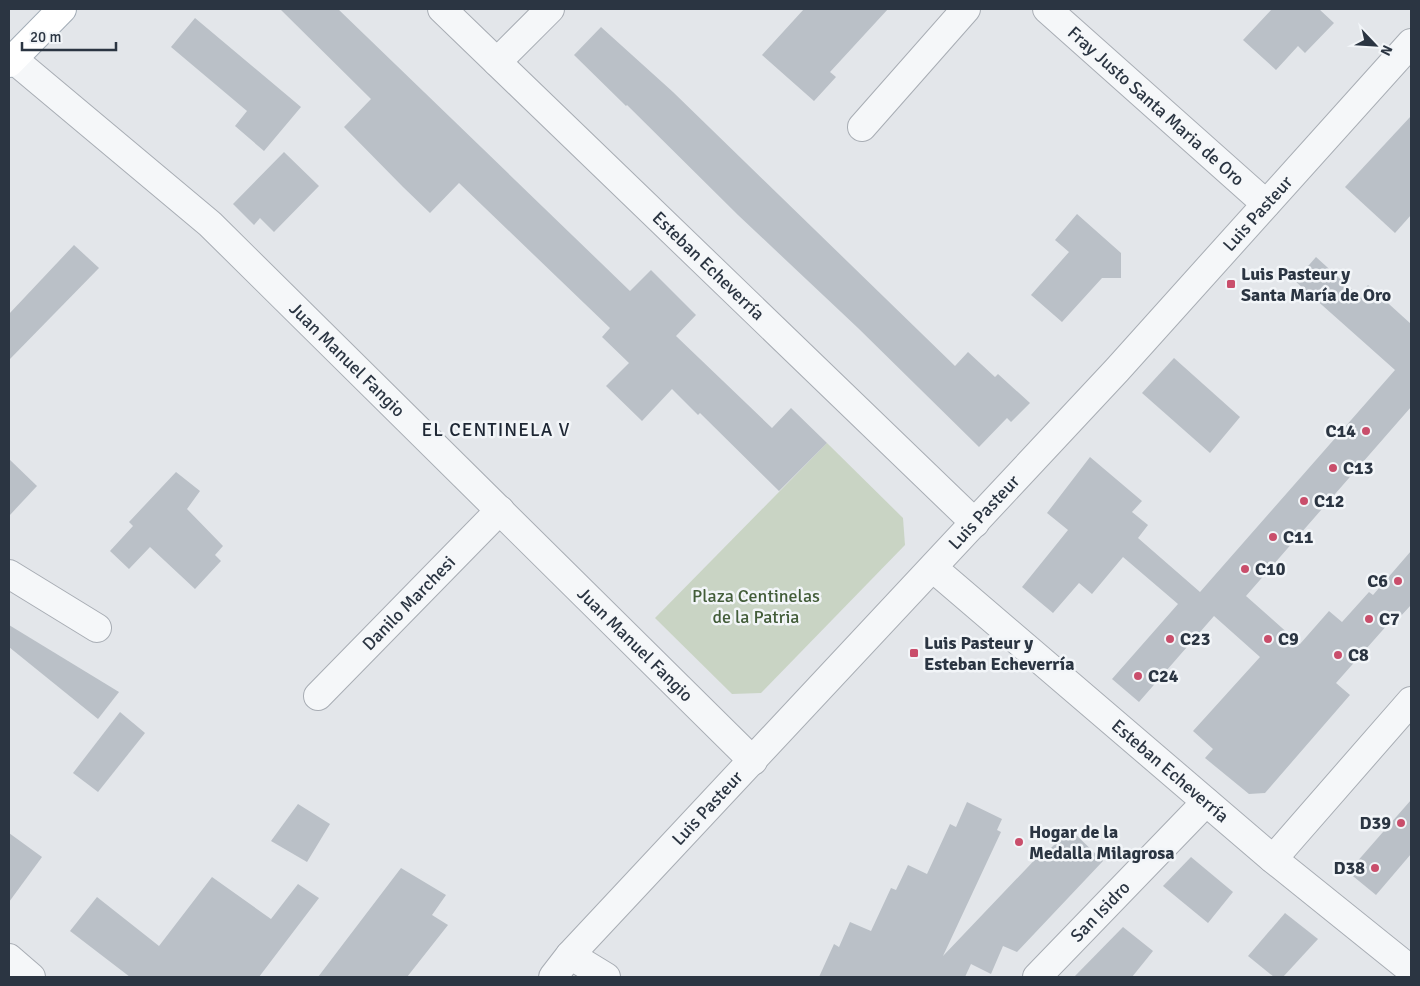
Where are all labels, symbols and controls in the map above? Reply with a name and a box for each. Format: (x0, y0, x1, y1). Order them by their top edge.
scale bar (22, 20, 116, 52)
north arrow (1350, 20, 1400, 70)
street label: Fray Justo Santa Maria de Oro (1063, 22, 1249, 191)
text: 20 m (30, 28, 61, 46)
text: N (1377, 42, 1396, 58)
street label: Luis Pasteur (1218, 171, 1297, 256)
street label: Esteban Echeverría (648, 207, 769, 325)
place label: Luis Pasteur y Santa María de Oro (1241, 263, 1391, 306)
marker: Luis Pasteur y Santa María de Oro (1225, 278, 1237, 290)
street label: Juan Manuel Fangio (285, 298, 410, 422)
district label: EL CENTINELA V (422, 418, 570, 442)
place label: C14 (1326, 420, 1356, 442)
marker: C14 (1360, 425, 1372, 437)
place label: C13 (1343, 457, 1373, 479)
marker: C13 (1327, 462, 1339, 474)
street label: Luis Pasteur (944, 470, 1024, 554)
place label: C12 (1314, 490, 1344, 512)
marker: C12 (1298, 495, 1310, 507)
place label: C11 (1283, 526, 1314, 548)
marker: C11 (1267, 531, 1279, 543)
street label: Danilo Marchesi (358, 551, 460, 655)
place label: C10 (1255, 558, 1286, 580)
marker: C10 (1239, 563, 1251, 575)
place label: C6 (1367, 570, 1388, 592)
marker: C6 (1392, 575, 1404, 587)
street label: Juan Manuel Fangio (573, 583, 698, 706)
park label: Plaza Centinelas de la Patria (692, 585, 820, 628)
place label: C7 (1379, 608, 1400, 630)
marker: C7 (1363, 613, 1375, 625)
place label: C23 (1180, 628, 1210, 650)
place label: C9 (1278, 628, 1299, 650)
place label: Luis Pasteur y Esteban Echeverría (924, 632, 1074, 675)
marker: C23 (1164, 633, 1176, 645)
marker: C9 (1262, 633, 1274, 645)
place label: C8 (1348, 644, 1369, 666)
marker: Luis Pasteur y Esteban Echeverría (908, 647, 920, 659)
marker: C8 (1332, 649, 1344, 661)
place label: C24 (1148, 665, 1179, 687)
marker: C24 (1132, 670, 1144, 682)
street label: Esteban Echeverría (1107, 715, 1233, 827)
street label: Luis Pasteur (667, 766, 748, 850)
place label: D39 (1360, 812, 1391, 834)
marker: D39 (1395, 817, 1407, 829)
place label: Hogar de la Medalla Milagrosa (1029, 821, 1175, 864)
marker: Hogar de la Medalla Milagrosa (1013, 836, 1025, 848)
place label: D38 (1334, 857, 1365, 879)
marker: D38 (1369, 862, 1381, 874)
street label: San Isidro (1066, 876, 1135, 947)

